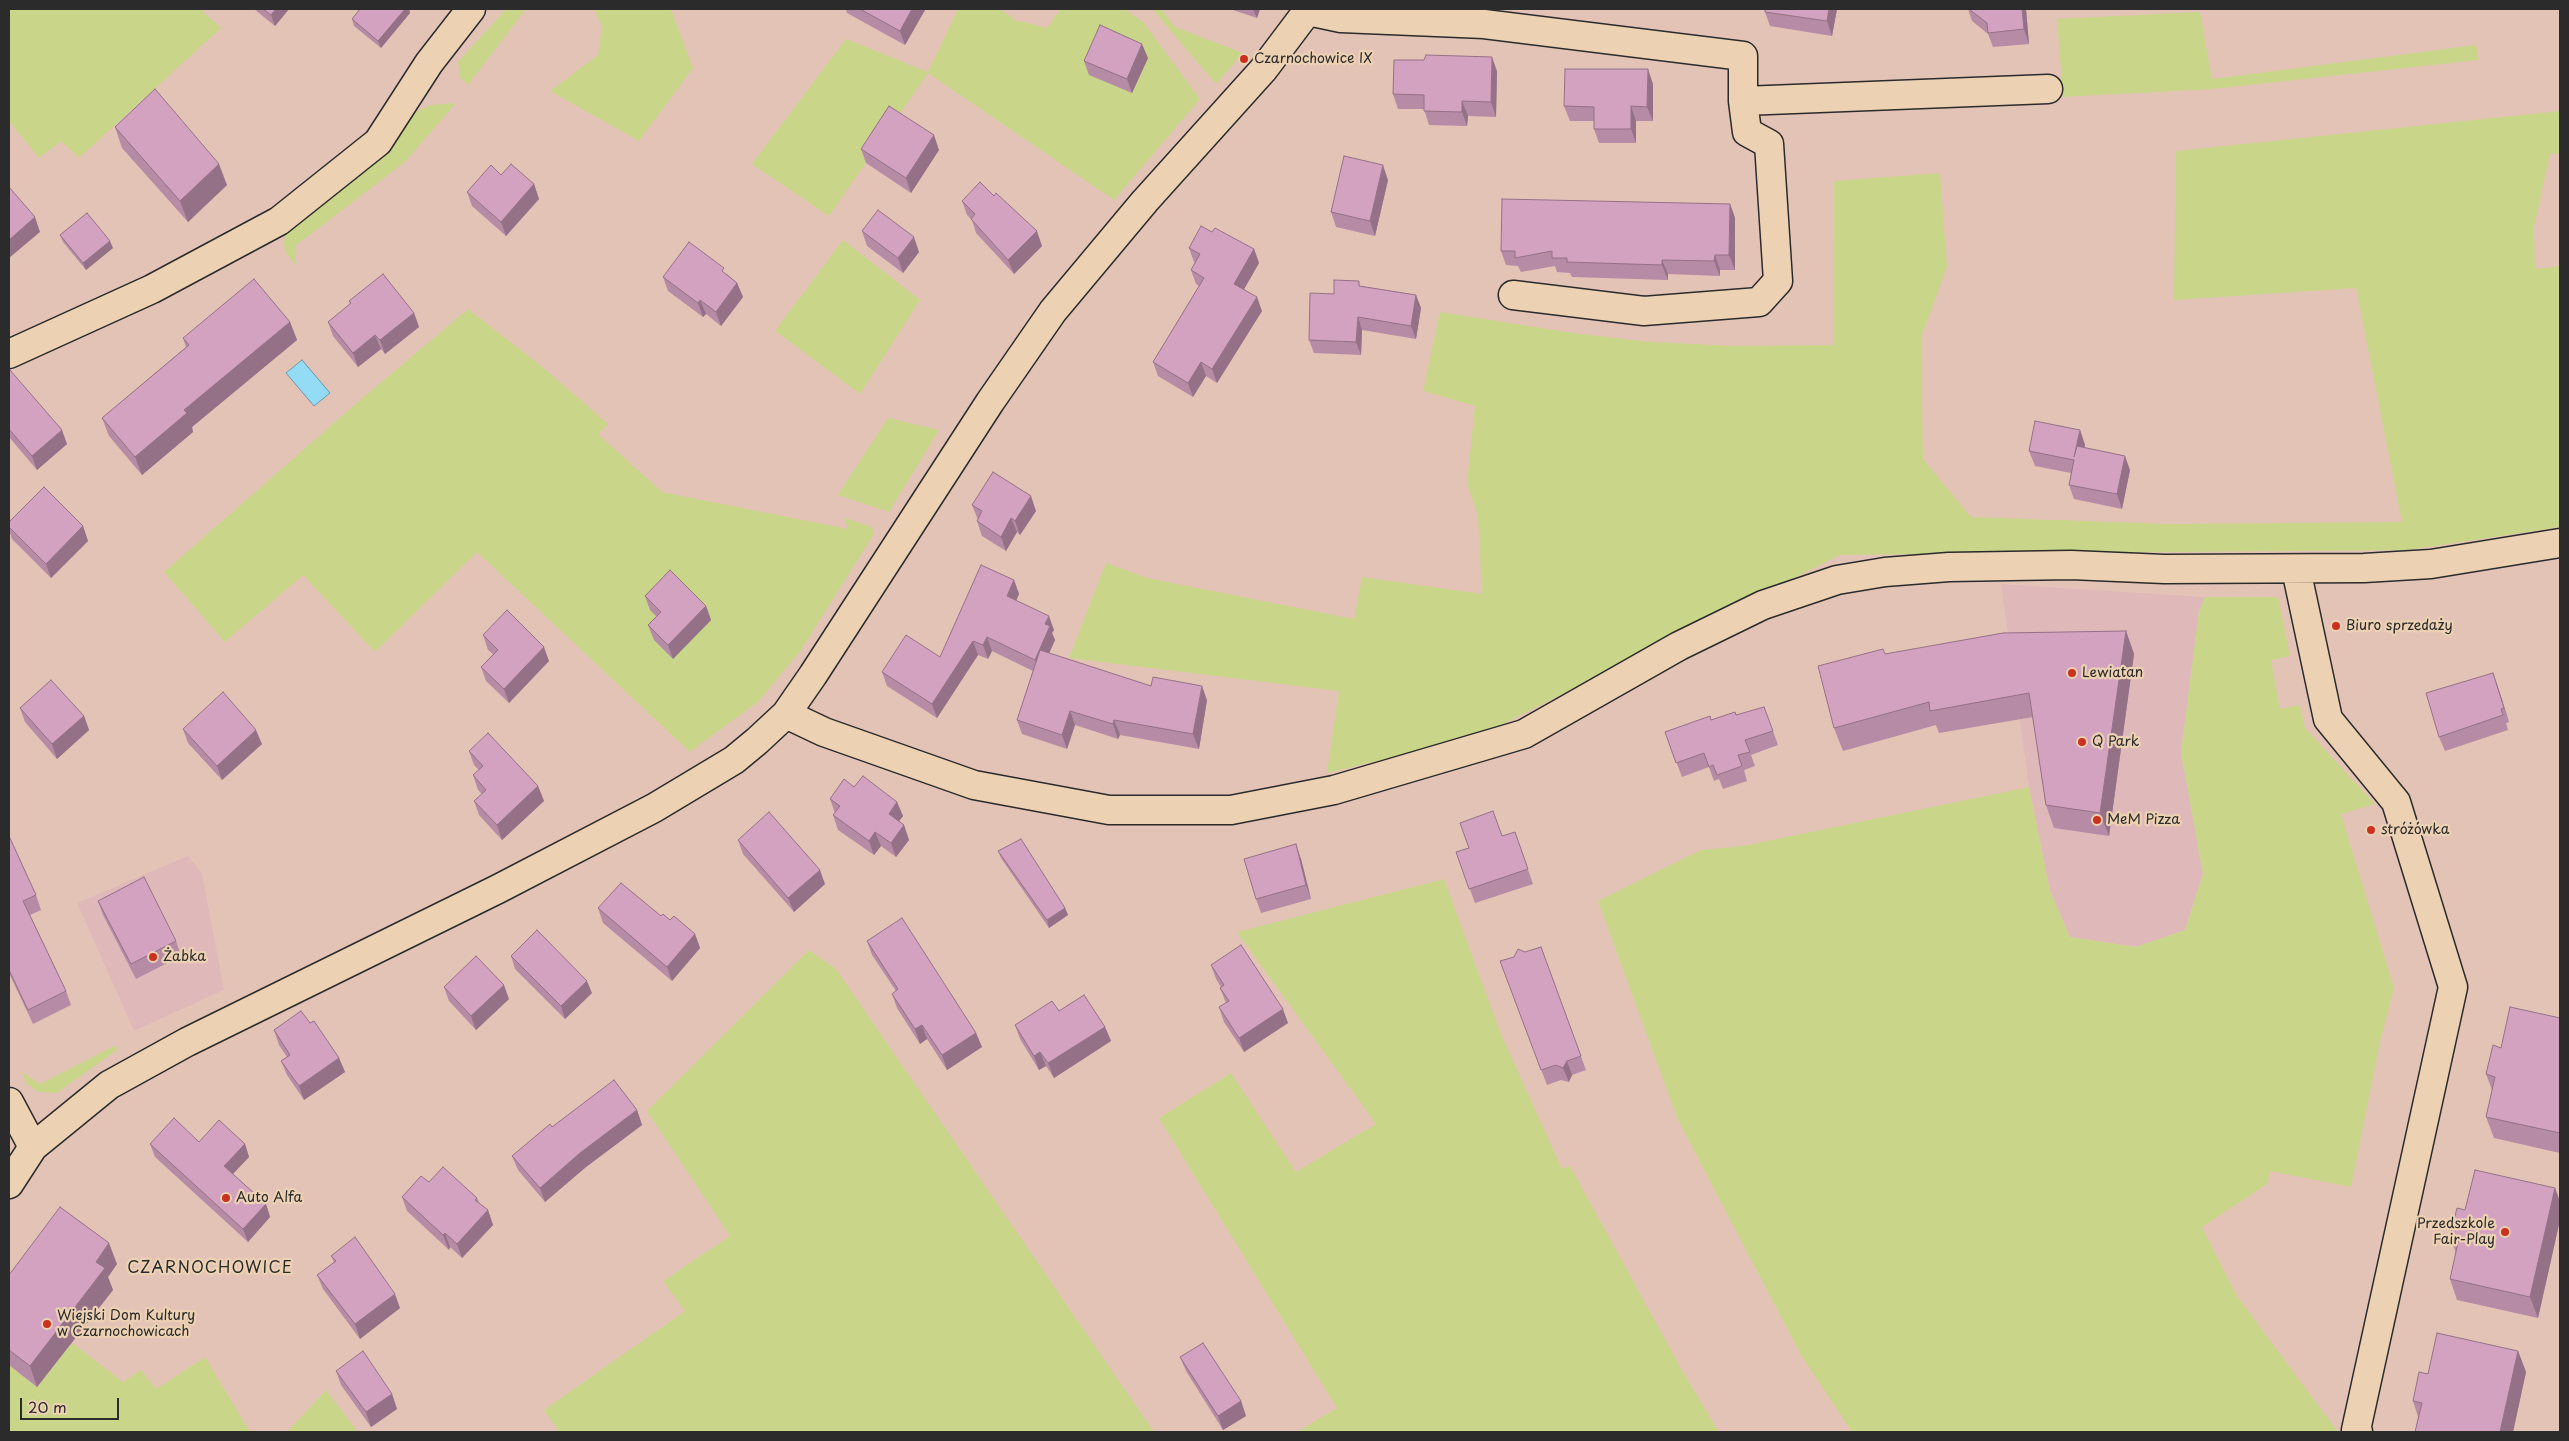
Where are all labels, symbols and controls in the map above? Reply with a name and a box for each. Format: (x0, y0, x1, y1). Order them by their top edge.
place label: Czarnochowice IX (1254, 51, 1373, 67)
marker: Czarnochowice IX (1238, 53, 1250, 65)
place label: Biuro sprzedaży (2346, 618, 2453, 634)
marker: Biuro sprzedaży (2330, 620, 2342, 632)
place label: Lewiatan (2082, 665, 2143, 681)
marker: Lewiatan (2066, 667, 2078, 679)
place label: Q Park (2092, 734, 2139, 750)
marker: Q Park (2076, 736, 2088, 748)
place label: MeM Pizza (2107, 812, 2180, 828)
marker: MeM Pizza (2091, 814, 2103, 826)
place label: stróżówka (2381, 822, 2449, 838)
marker: stróżówka (2365, 824, 2377, 836)
place label: Żabka (163, 949, 206, 965)
marker: Żabka (147, 951, 159, 963)
place label: Auto Alfa (236, 1190, 302, 1206)
marker: Auto Alfa (220, 1192, 232, 1204)
place label: Przedszkole Fair-Play (2417, 1216, 2495, 1248)
marker: Przedszkole Fair-Play (2499, 1226, 2511, 1238)
district label: CZARNOCHOWICE (125, 1259, 295, 1279)
place label: Wiejski Dom Kultury w Czarnochowicach (57, 1308, 195, 1340)
marker: Wiejski Dom Kultury w Czarnochowicach (41, 1318, 53, 1330)
scale bar (22, 1388, 121, 1420)
text: 20 m (28, 1395, 67, 1418)

